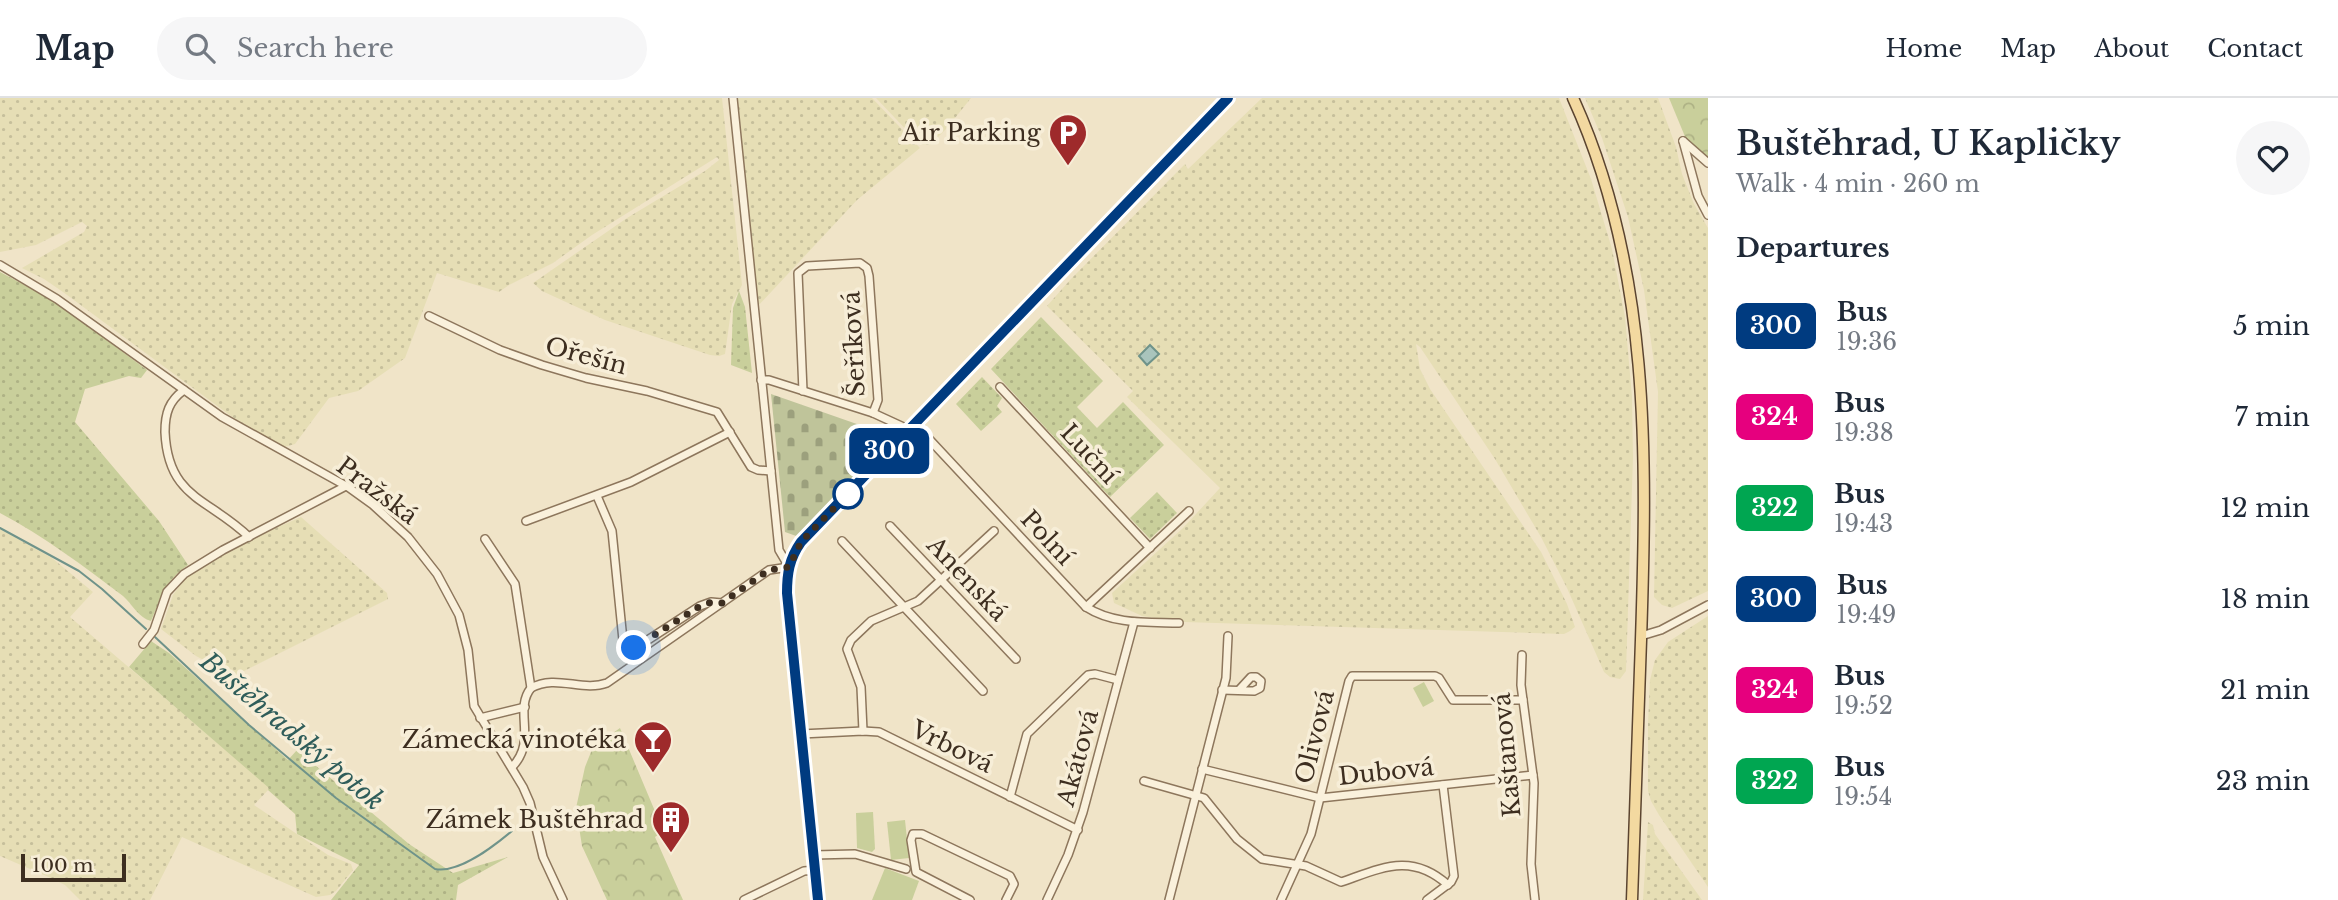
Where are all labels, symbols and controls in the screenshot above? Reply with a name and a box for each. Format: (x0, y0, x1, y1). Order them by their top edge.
search box (157, 17, 647, 80)
text: Map (35, 28, 115, 69)
icon: search (181, 29, 219, 67)
text: Search here (237, 32, 394, 64)
text: Home (1886, 34, 1962, 63)
text: Map (2000, 34, 2056, 63)
text: About (2094, 34, 2169, 63)
text: Contact (2207, 34, 2303, 63)
parking icon: Air Parking (1047, 112, 1089, 167)
place label: Air Parking (901, 118, 1042, 147)
button: heart (2236, 121, 2310, 195)
text: Buštěhrad, U Kapličky (1736, 123, 2121, 164)
text: Walk · 4 min · 260 m (1736, 170, 1980, 198)
text: Departures (1736, 232, 1890, 264)
street label: Šeříková (835, 290, 871, 398)
text: Bus (1837, 296, 1888, 328)
text: 5 min (2233, 310, 2310, 342)
text: 300 (1750, 311, 1802, 340)
text: 19:36 (1837, 328, 1897, 356)
street label: Ořešín (542, 331, 630, 380)
text: Bus (1834, 387, 1885, 419)
text: 7 min (2235, 401, 2310, 433)
text: 324 (1751, 402, 1798, 431)
street label: Luční (1055, 418, 1125, 490)
text: 19:38 (1834, 419, 1894, 447)
line badge: 300 (849, 428, 929, 474)
text: 300 (863, 436, 915, 465)
street label: Pražská (331, 451, 424, 531)
text: Bus (1834, 478, 1885, 510)
unlabelled marker (833, 479, 863, 509)
text: 12 min (2220, 492, 2310, 524)
text: 322 (1751, 493, 1798, 522)
street label: Polní (1015, 504, 1080, 572)
text: 19:43 (1834, 510, 1893, 538)
street label: Anenská (921, 530, 1014, 627)
text: Bus (1837, 569, 1888, 601)
text: 18 min (2221, 583, 2310, 615)
text: 300 (1750, 584, 1802, 613)
text: 19:49 (1837, 601, 1896, 629)
your location (616, 630, 651, 665)
water label: Buštěhradský potok (193, 644, 390, 817)
text: Bus (1834, 660, 1885, 692)
text: 21 min (2220, 674, 2310, 706)
text: 324 (1751, 675, 1798, 704)
street label: Olivová (1289, 686, 1340, 787)
street label: Kaštanová (1487, 691, 1526, 818)
text: 19:52 (1834, 692, 1893, 720)
street label: Akátová (1050, 706, 1104, 810)
street label: Vrbová (906, 714, 998, 779)
bar icon: Zámecká vinotéka (632, 719, 674, 774)
place label: Zámecká vinotéka (402, 725, 627, 754)
text: Bus (1834, 751, 1885, 783)
street label: Dubová (1337, 752, 1436, 791)
text: 23 min (2216, 765, 2310, 797)
text: 322 (1751, 766, 1798, 795)
text: 19:54 (1834, 783, 1892, 811)
building icon: Zámek Buštěhrad (650, 799, 692, 854)
place label: Zámek Buštěhrad (426, 805, 644, 834)
scale bar (21, 851, 126, 883)
text: 100 m (32, 854, 93, 877)

